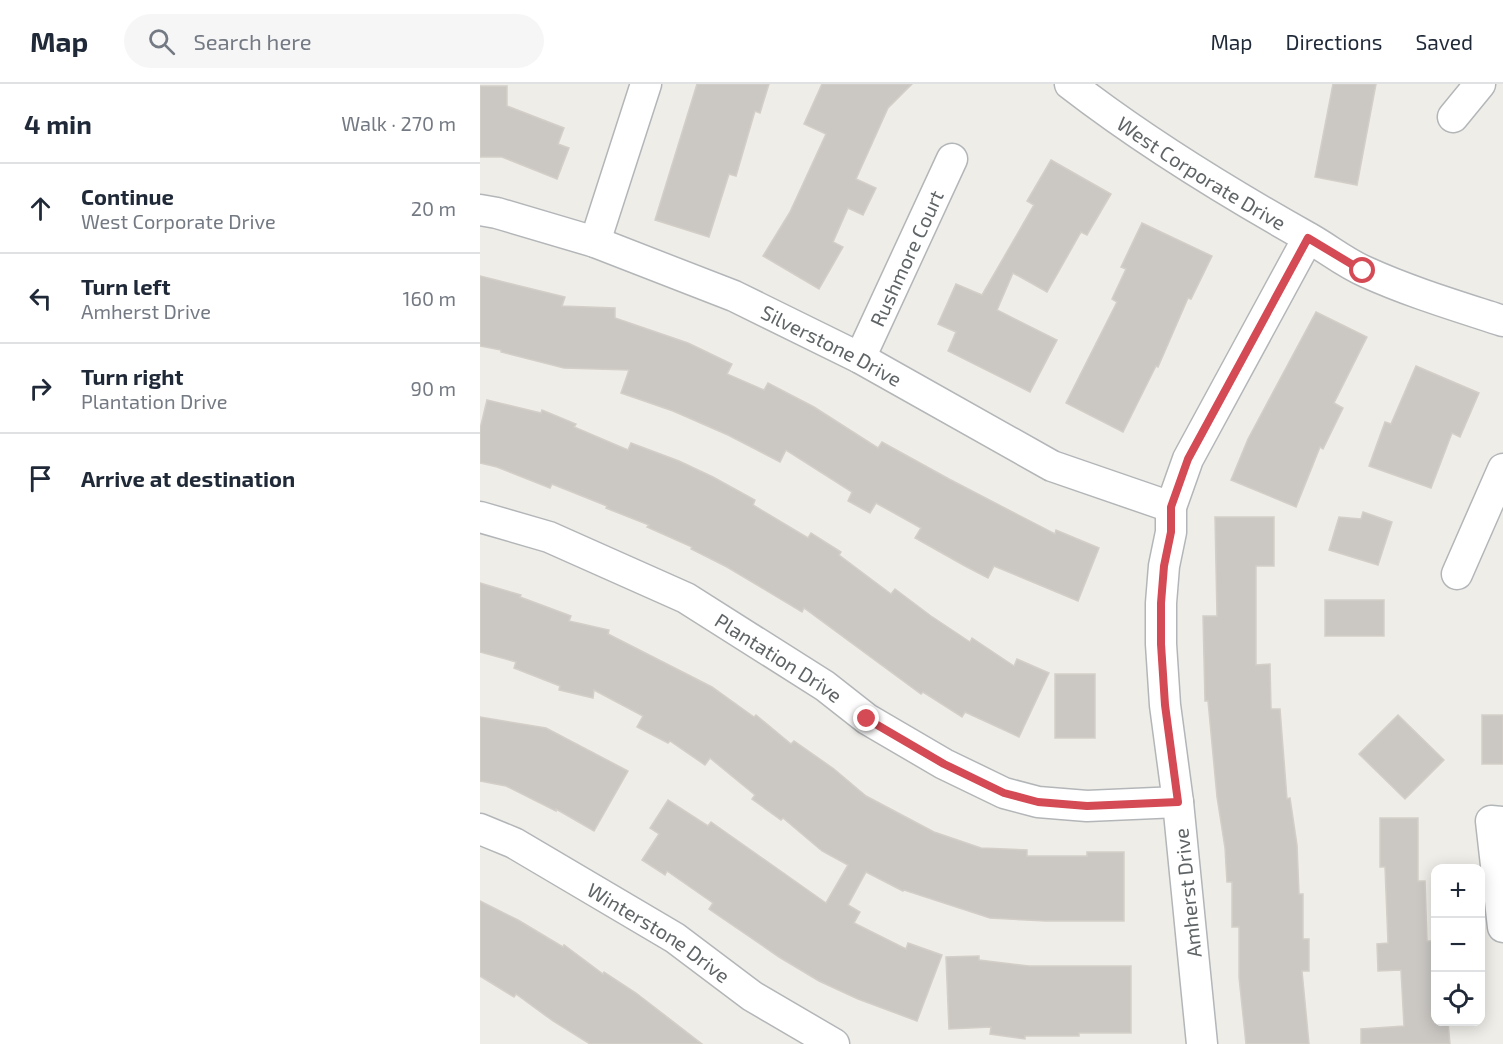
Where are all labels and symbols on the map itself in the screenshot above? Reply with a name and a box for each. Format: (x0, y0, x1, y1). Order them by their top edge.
street label: West Corporate Drive (1113, 111, 1290, 235)
street label: Rushmore Court (864, 186, 948, 330)
route start (1349, 257, 1375, 283)
street label: Silverstone Drive (758, 299, 906, 391)
street label: Plantation Drive (711, 608, 847, 707)
route end (853, 705, 879, 731)
street label: Amherst Drive (1168, 827, 1206, 959)
street label: Winterstone Drive (583, 877, 735, 987)

